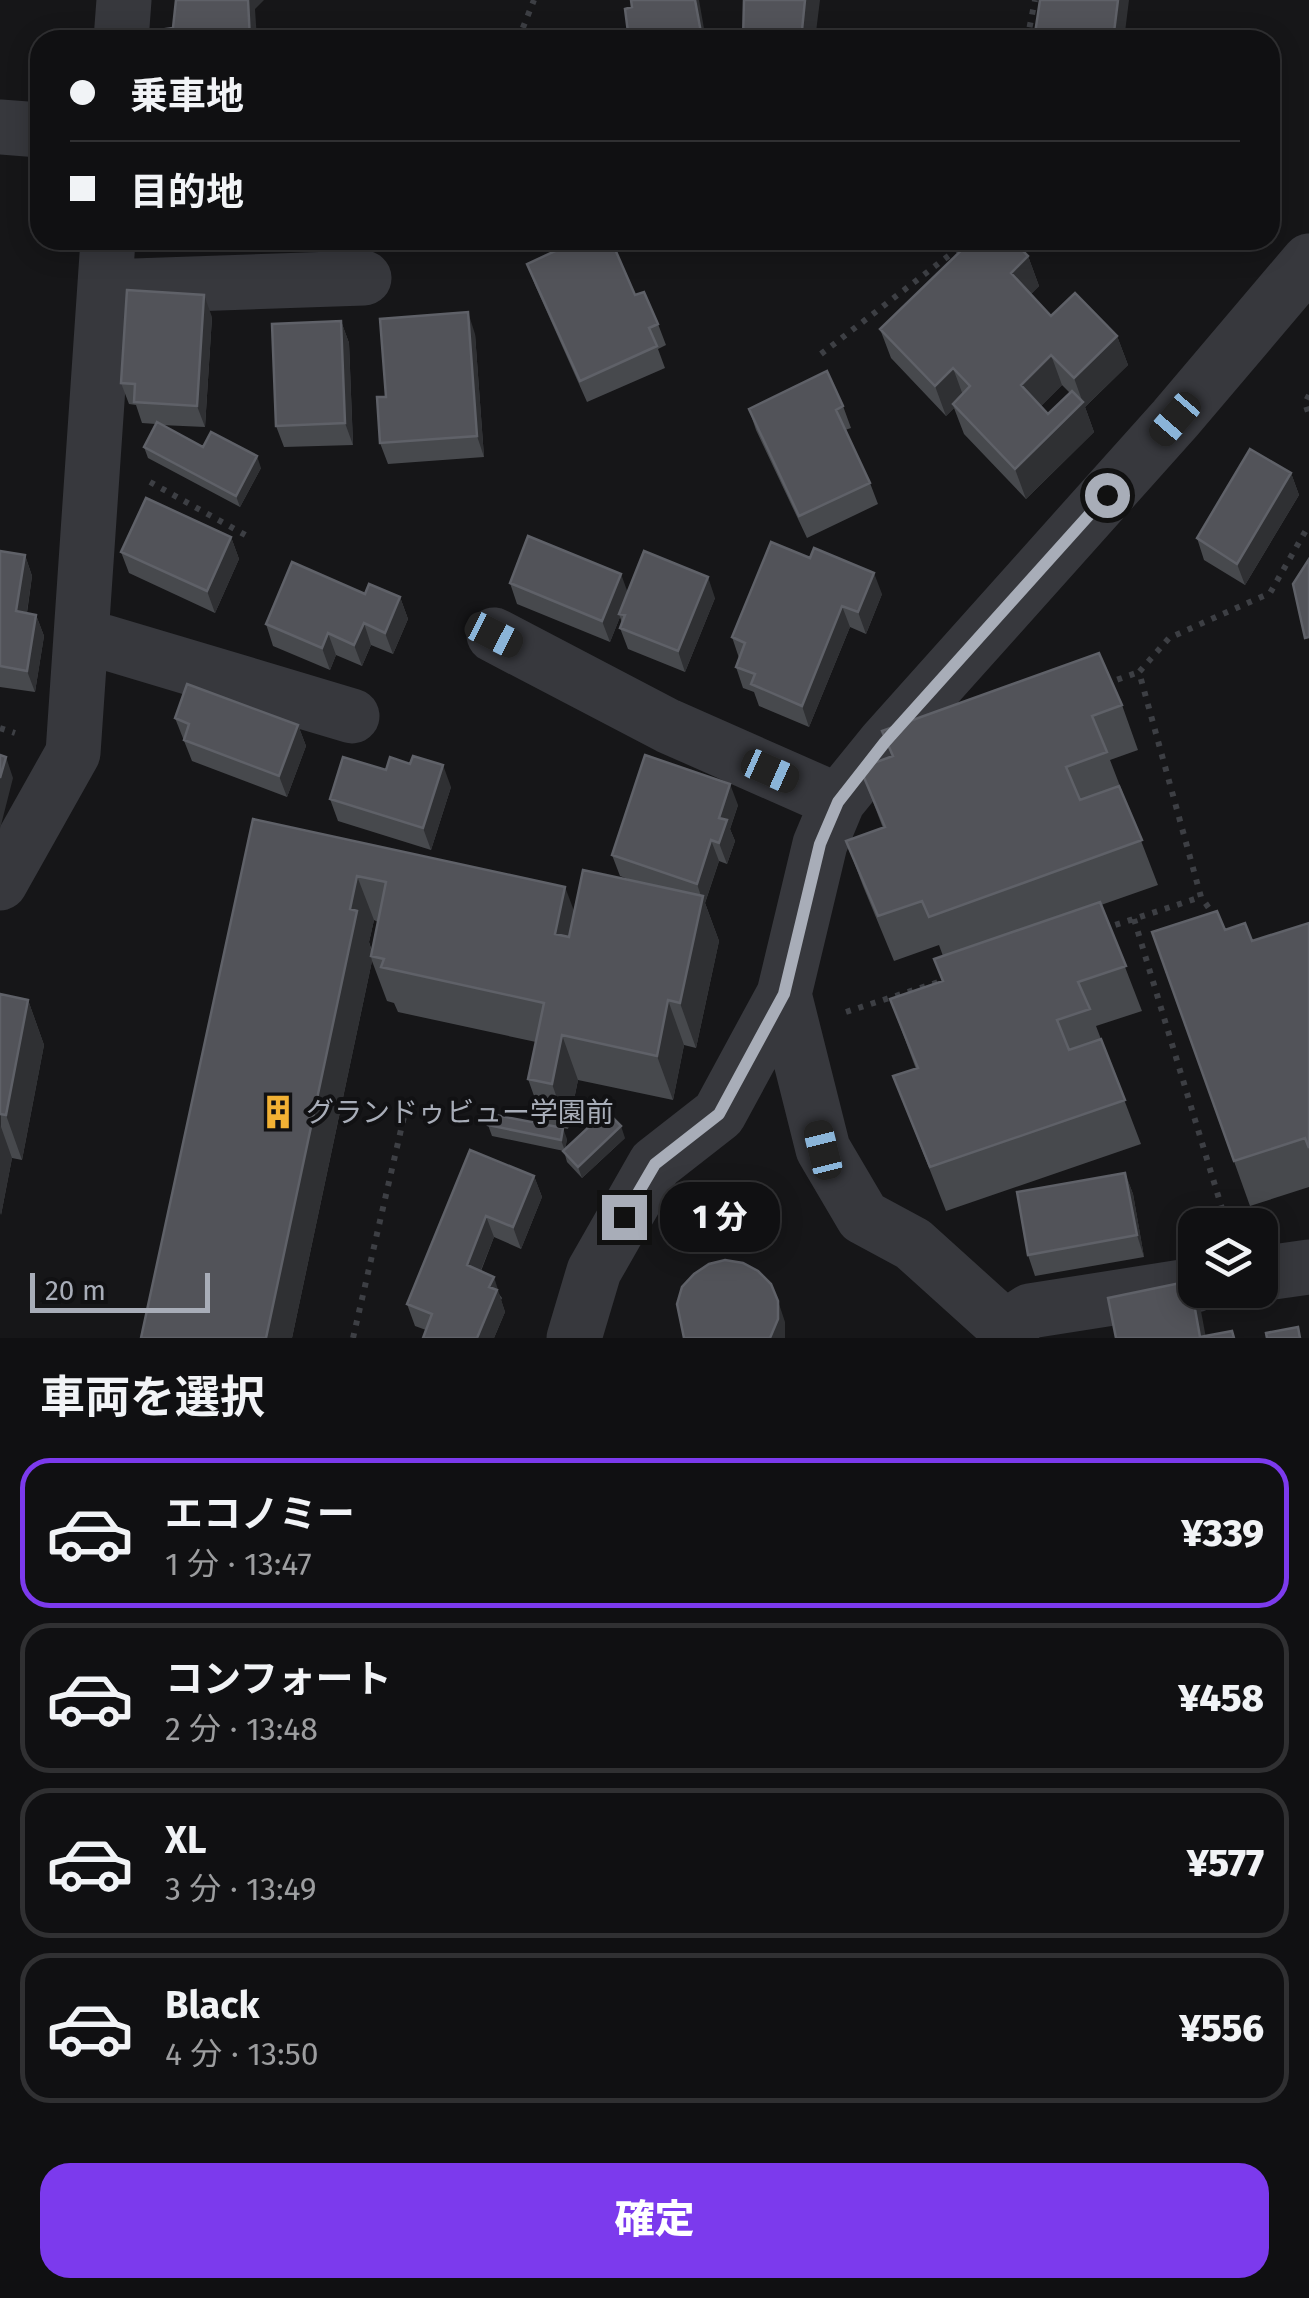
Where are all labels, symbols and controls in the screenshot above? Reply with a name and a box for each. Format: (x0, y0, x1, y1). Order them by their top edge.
text: 乗車地 (130, 73, 244, 119)
text: 目的地 (130, 169, 244, 215)
car (1144, 387, 1206, 451)
route start (1085, 473, 1130, 518)
car (460, 608, 528, 662)
car (736, 745, 804, 797)
building icon: グランドゥビュー学園前 (259, 1093, 297, 1131)
place label: グランドゥビュー学園前 (306, 1096, 614, 1129)
car (801, 1117, 845, 1183)
callout: 1 分 (659, 1182, 779, 1252)
route end (602, 1195, 647, 1240)
text: 1 分 (693, 1198, 747, 1236)
map controls (1178, 1208, 1278, 1308)
button: layers (1178, 1208, 1278, 1308)
scale bar (30, 1268, 210, 1312)
text: 20 m (45, 1274, 106, 1307)
text: 車両を選択 (40, 1371, 265, 1425)
icon: car (45, 1488, 135, 1578)
text: エコノミー (165, 1491, 355, 1537)
text: ¥339 (1181, 1510, 1264, 1556)
text: 1 分 · 13:47 (165, 1545, 312, 1583)
icon: car (45, 1653, 135, 1743)
text: コンフォート (165, 1656, 392, 1702)
text: ¥458 (1178, 1675, 1264, 1721)
text: 2 分 · 13:48 (165, 1710, 318, 1748)
text: XL (165, 1817, 207, 1863)
icon: car (45, 1818, 135, 1908)
text: ¥577 (1187, 1840, 1264, 1886)
text: 3 分 · 13:49 (165, 1870, 317, 1908)
text: Black (165, 1982, 260, 2028)
icon: car (45, 1983, 135, 2073)
text: ¥556 (1179, 2005, 1264, 2051)
text: 4 分 · 13:50 (165, 2035, 319, 2073)
button: 確定 (40, 2163, 1269, 2278)

